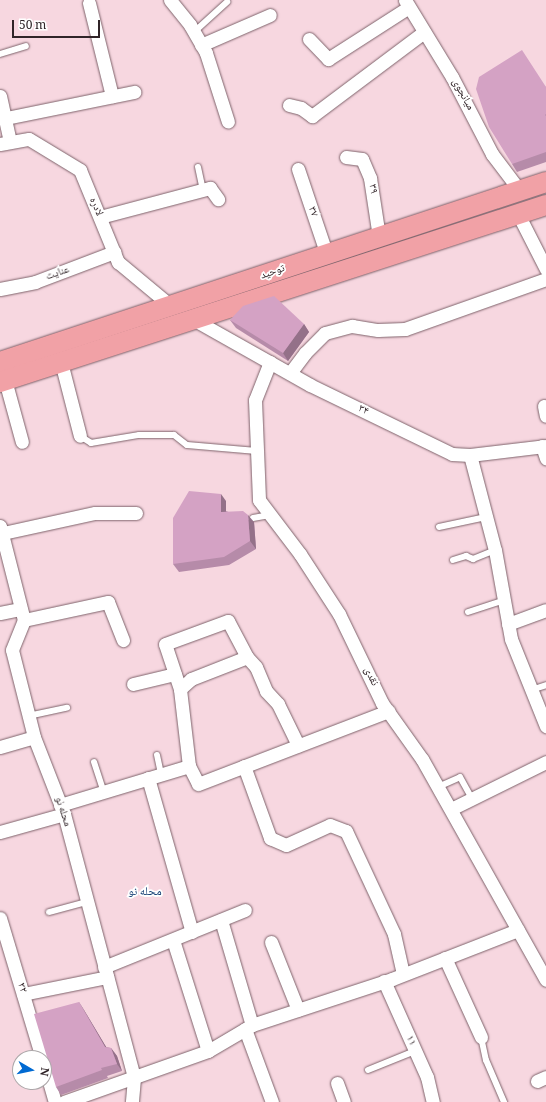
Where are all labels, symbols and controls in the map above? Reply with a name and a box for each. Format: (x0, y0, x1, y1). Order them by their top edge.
scale bar (14, 12, 102, 38)
text: 50 m (19, 16, 46, 37)
street label: میانجوی (448, 77, 476, 113)
street label: ۳۹ (365, 183, 379, 195)
street label: لادره (85, 196, 105, 218)
street label: ۳۷ (304, 205, 320, 219)
street label: توحید (259, 263, 287, 283)
street label: عنایت (44, 264, 72, 284)
street label: ۳۴ (356, 403, 370, 419)
street label: نقدی (360, 665, 380, 689)
street label: محله نو (51, 795, 73, 829)
district label: محله نو (128, 886, 162, 900)
street label: ۲۲ (13, 981, 29, 995)
street label: ۱۱ (402, 1034, 418, 1048)
north arrow (12, 1050, 52, 1090)
text: N (33, 1066, 53, 1078)

